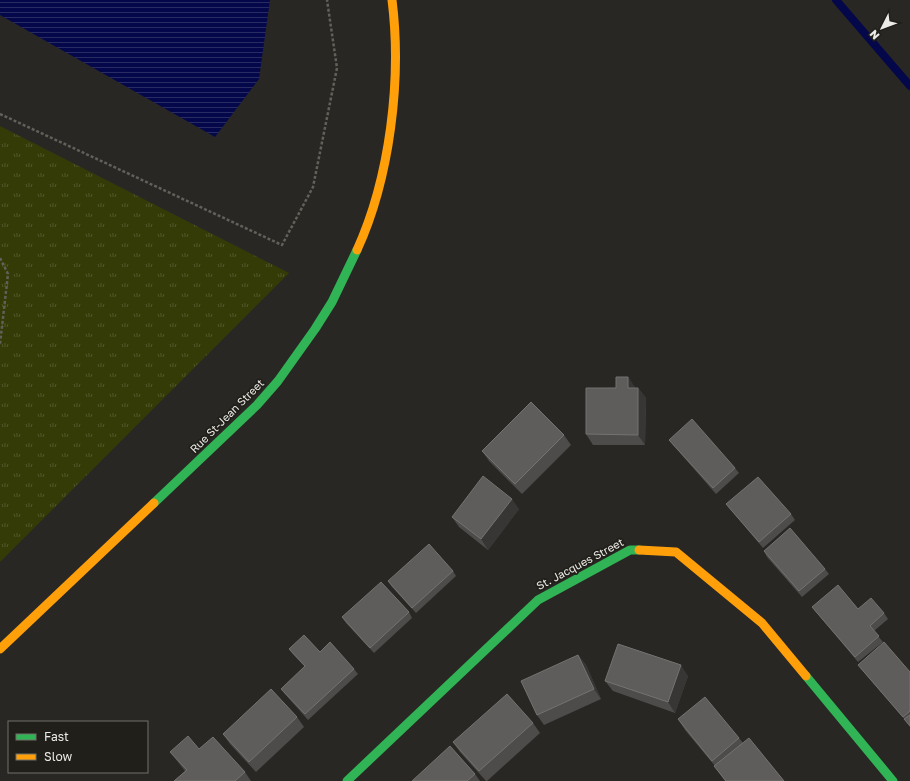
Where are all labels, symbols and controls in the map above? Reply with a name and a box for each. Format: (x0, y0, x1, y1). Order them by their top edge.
north arrow (862, 8, 902, 48)
text: N (867, 28, 882, 42)
street label: Rue St-Jean Street (187, 376, 266, 455)
street label: St. Jacques Street (534, 535, 626, 592)
legend (8, 721, 148, 773)
text: Fast (44, 729, 69, 744)
text: Slow (44, 749, 72, 764)

